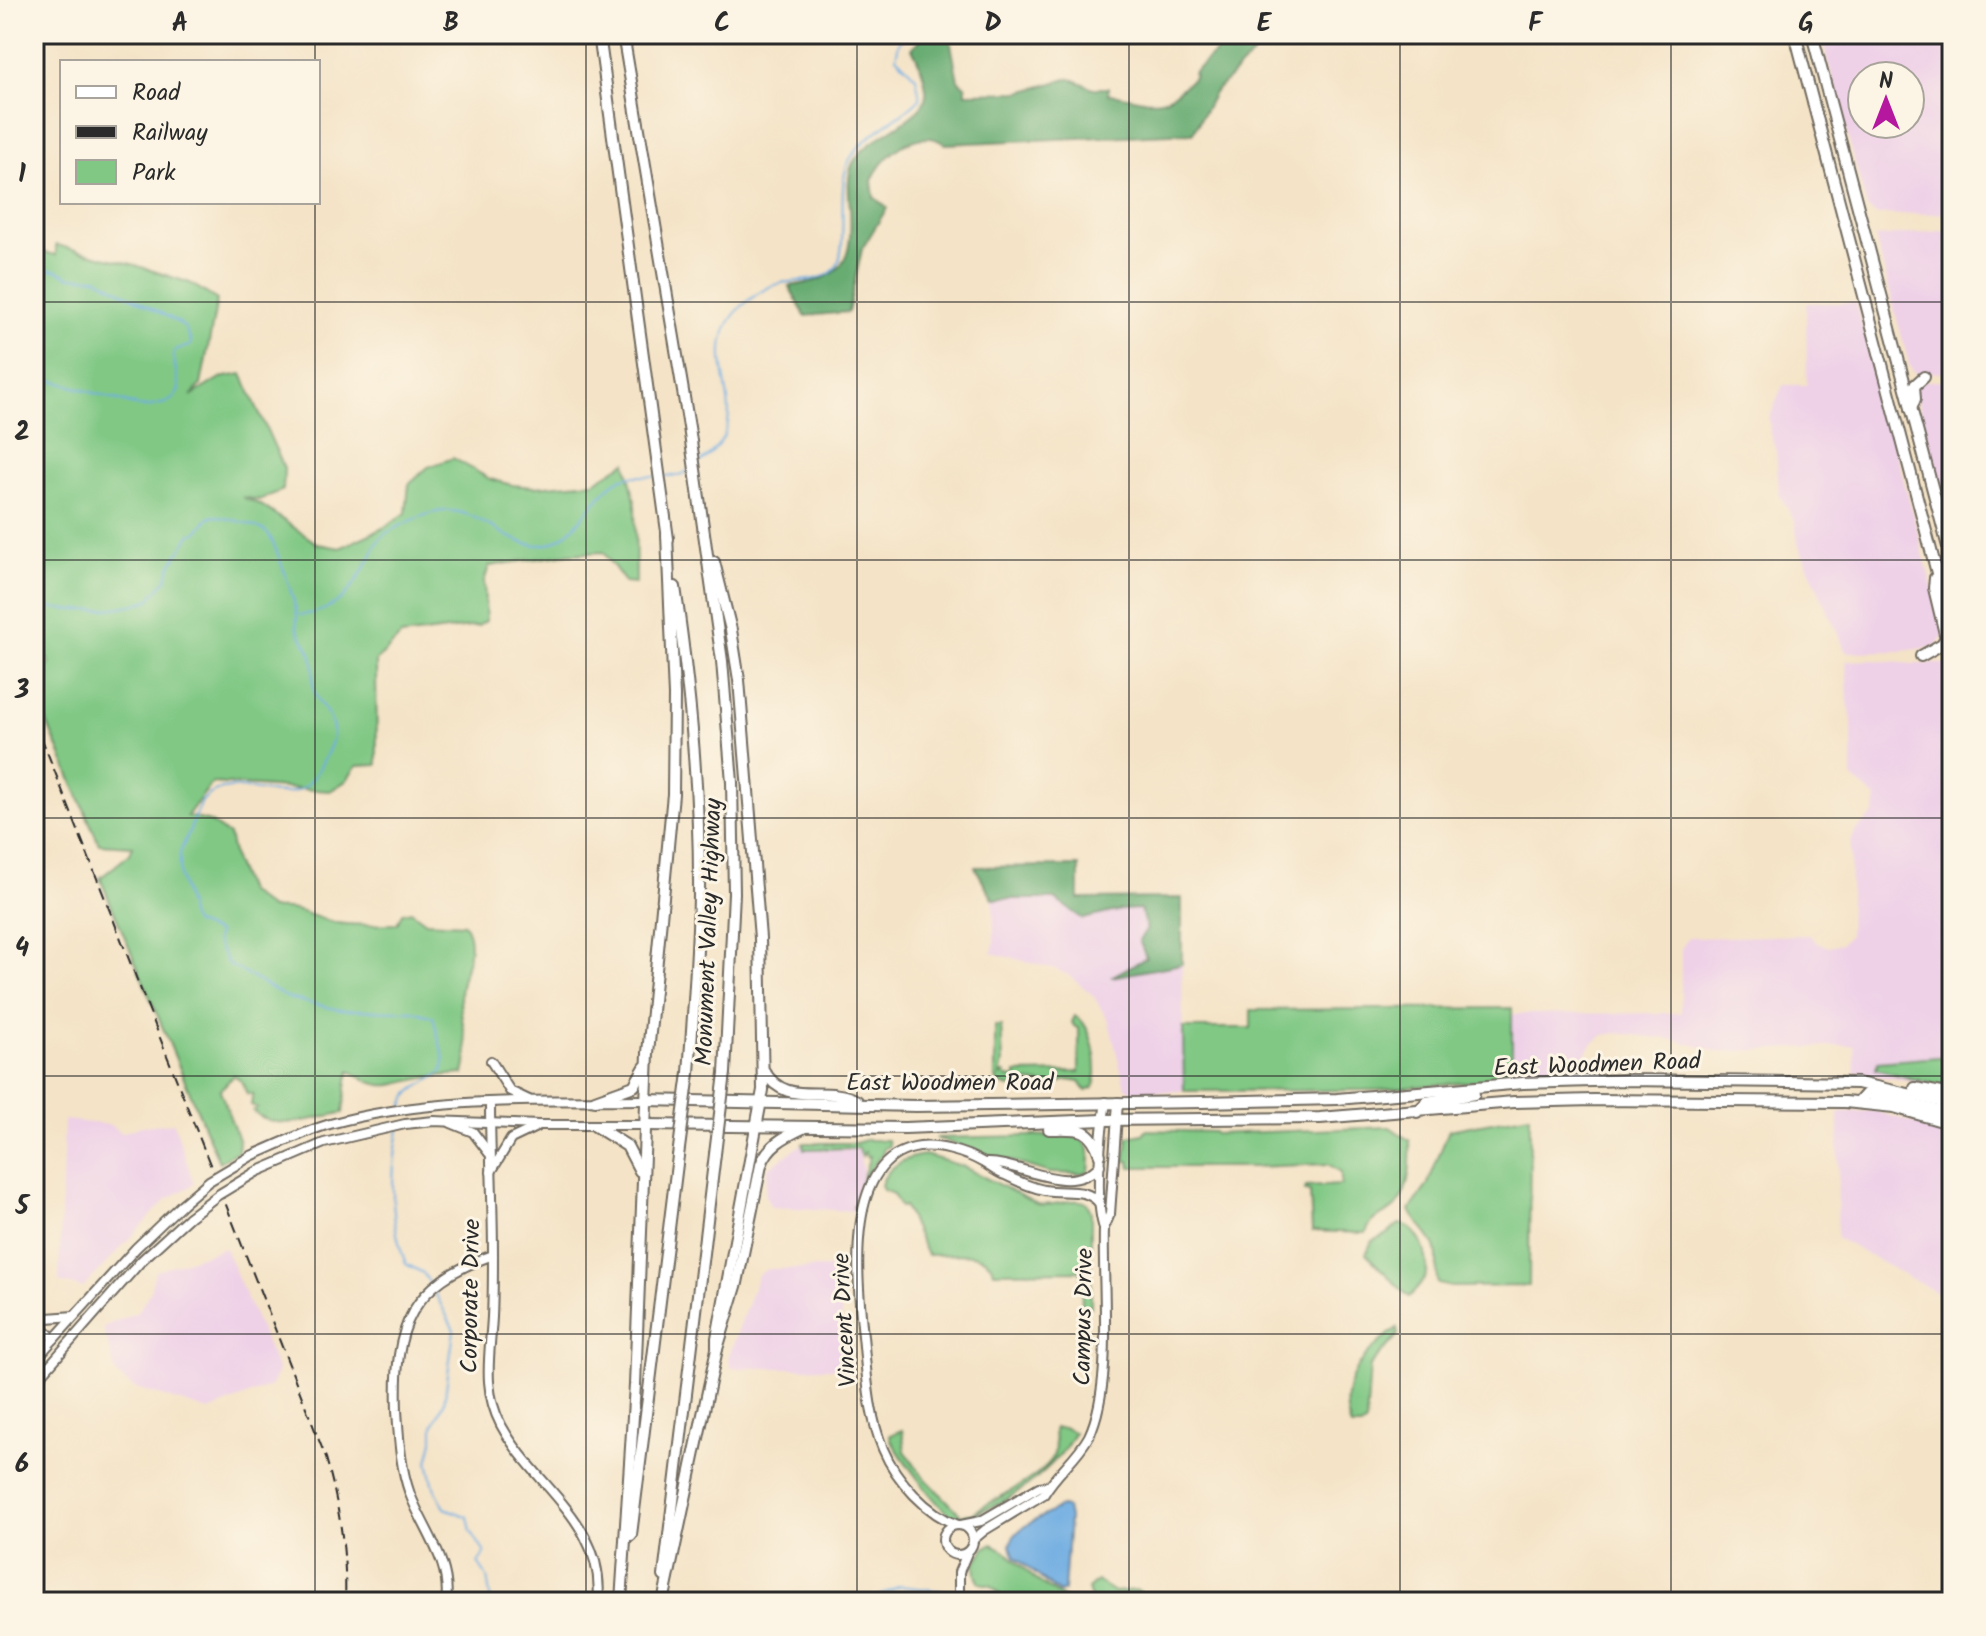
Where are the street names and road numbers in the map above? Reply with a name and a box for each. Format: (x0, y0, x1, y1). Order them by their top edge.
street label: Monument Valley Highway (685, 797, 734, 1067)
street label: East Woodmen Road (1493, 1042, 1702, 1089)
street label: East Woodmen Road (846, 1064, 1055, 1103)
street label: Corporate Drive (451, 1218, 492, 1374)
street label: Campus Drive (1064, 1248, 1105, 1386)
street label: Vincent Drive (822, 1252, 868, 1388)

